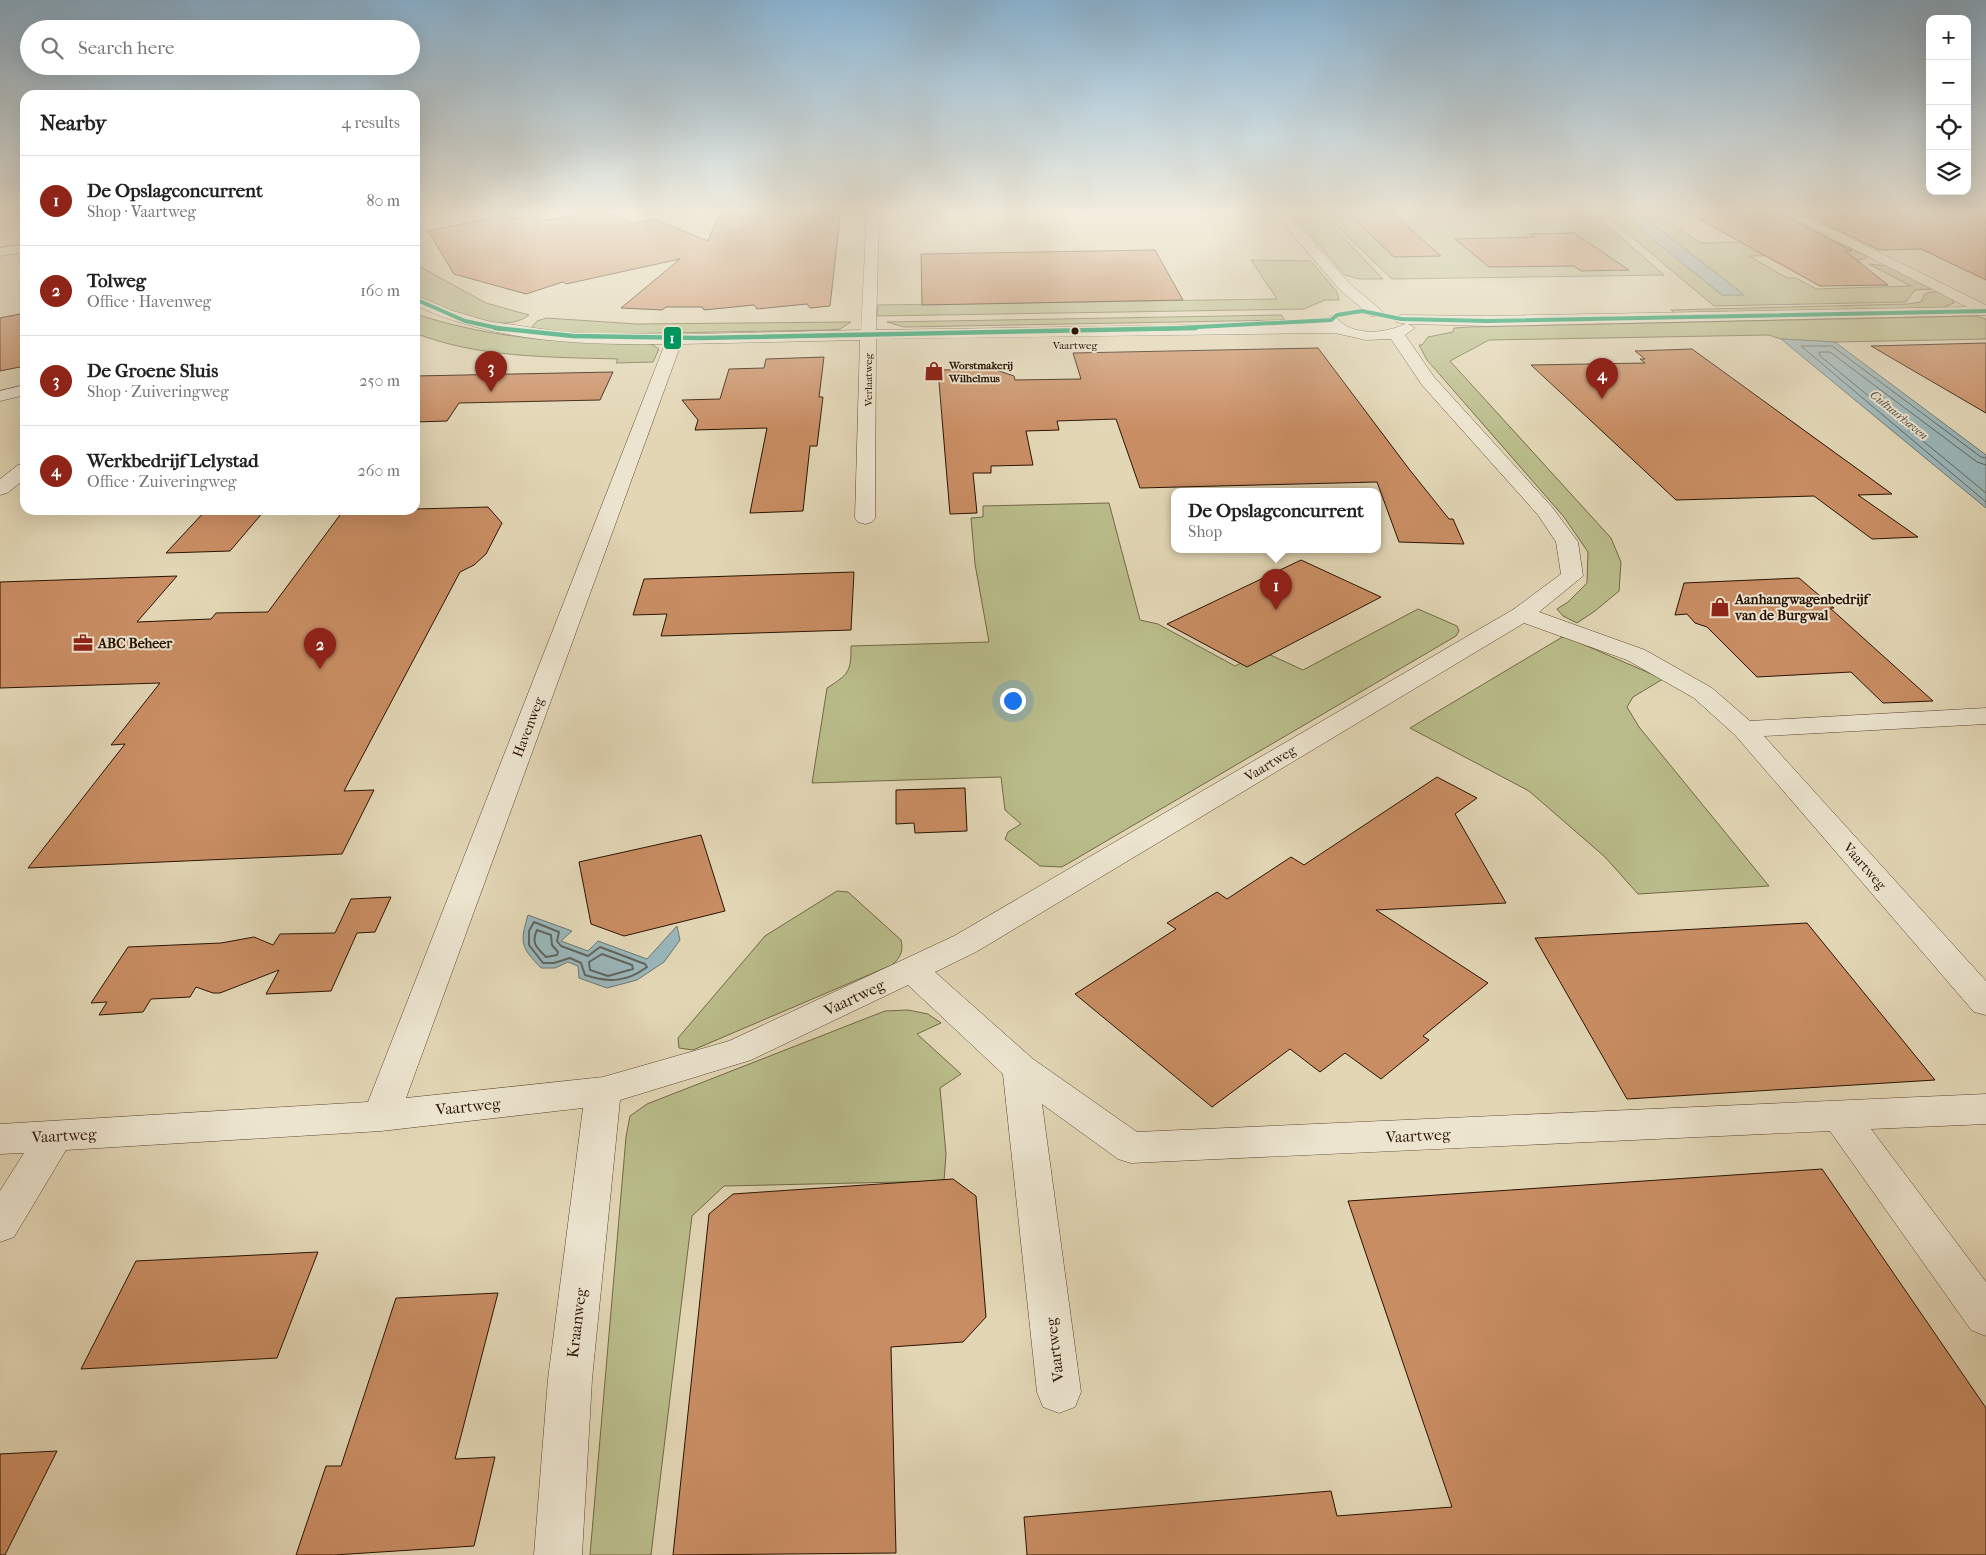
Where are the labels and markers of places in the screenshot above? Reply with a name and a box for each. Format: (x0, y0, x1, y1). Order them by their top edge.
marker: Vaartweg (1070, 326, 1080, 336)
place label: Vaartweg (1052, 339, 1097, 352)
pin: 3 (475, 351, 507, 392)
pin: 4 (1586, 358, 1618, 399)
place label: Worstmakerij Wilhelmus (948, 359, 1013, 385)
shop icon: Worstmakerij Wilhelmus (923, 360, 945, 382)
pin: 1 (1260, 569, 1292, 610)
place label: Aanhangwagenbedrijf van de Burgwal (1734, 591, 1872, 624)
shop icon: Aanhangwagenbedrijf van de Burgwal (1709, 596, 1731, 618)
pin: 2 (304, 628, 336, 669)
office icon: ABC Beheer (72, 632, 94, 654)
place label: ABC Beheer (97, 635, 173, 652)

